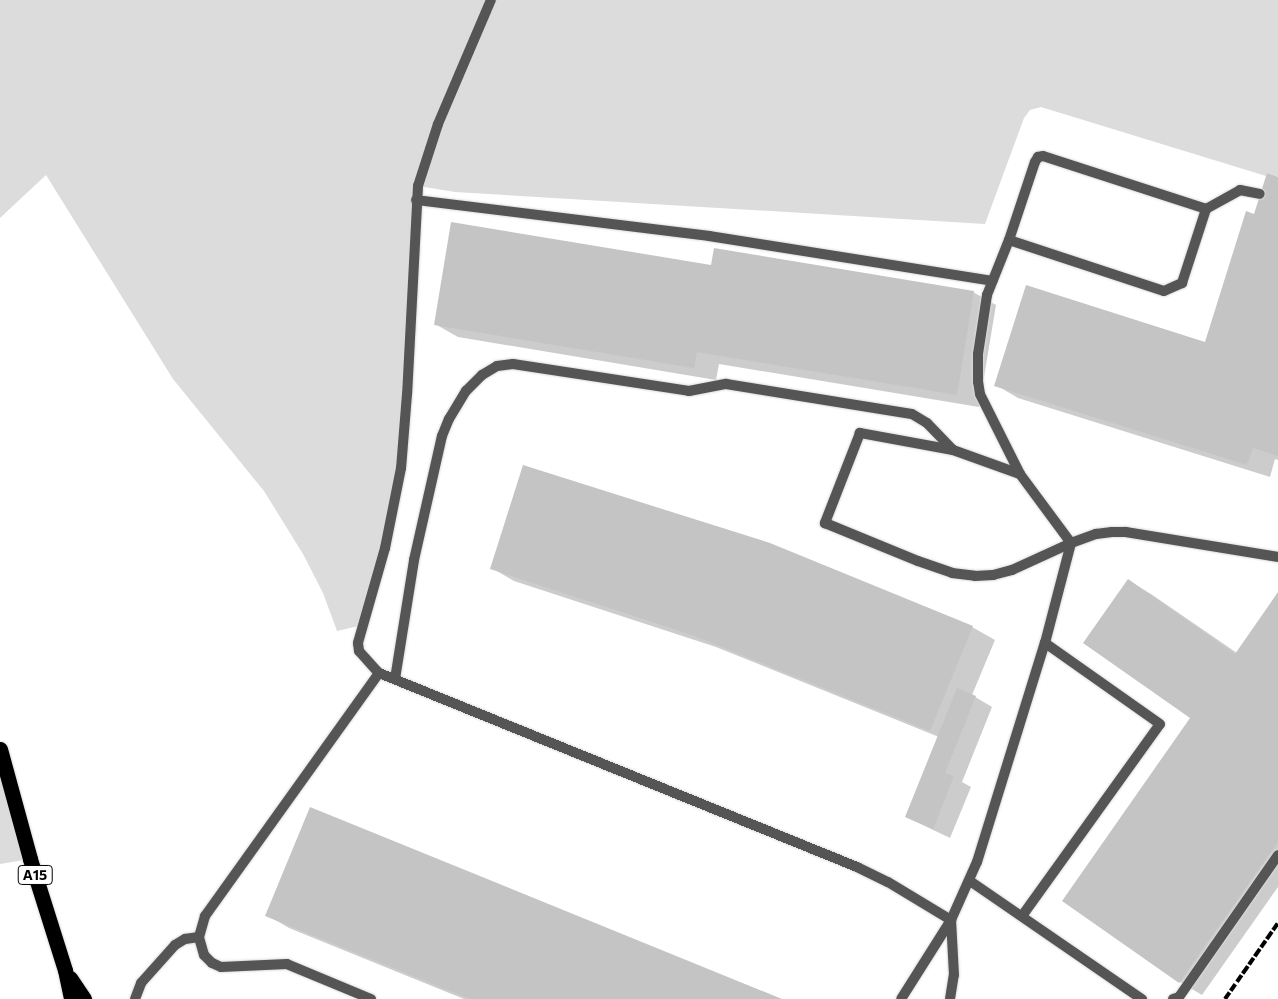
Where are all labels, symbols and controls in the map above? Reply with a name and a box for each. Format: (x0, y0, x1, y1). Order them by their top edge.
road number: A15 (18, 864, 52, 886)

